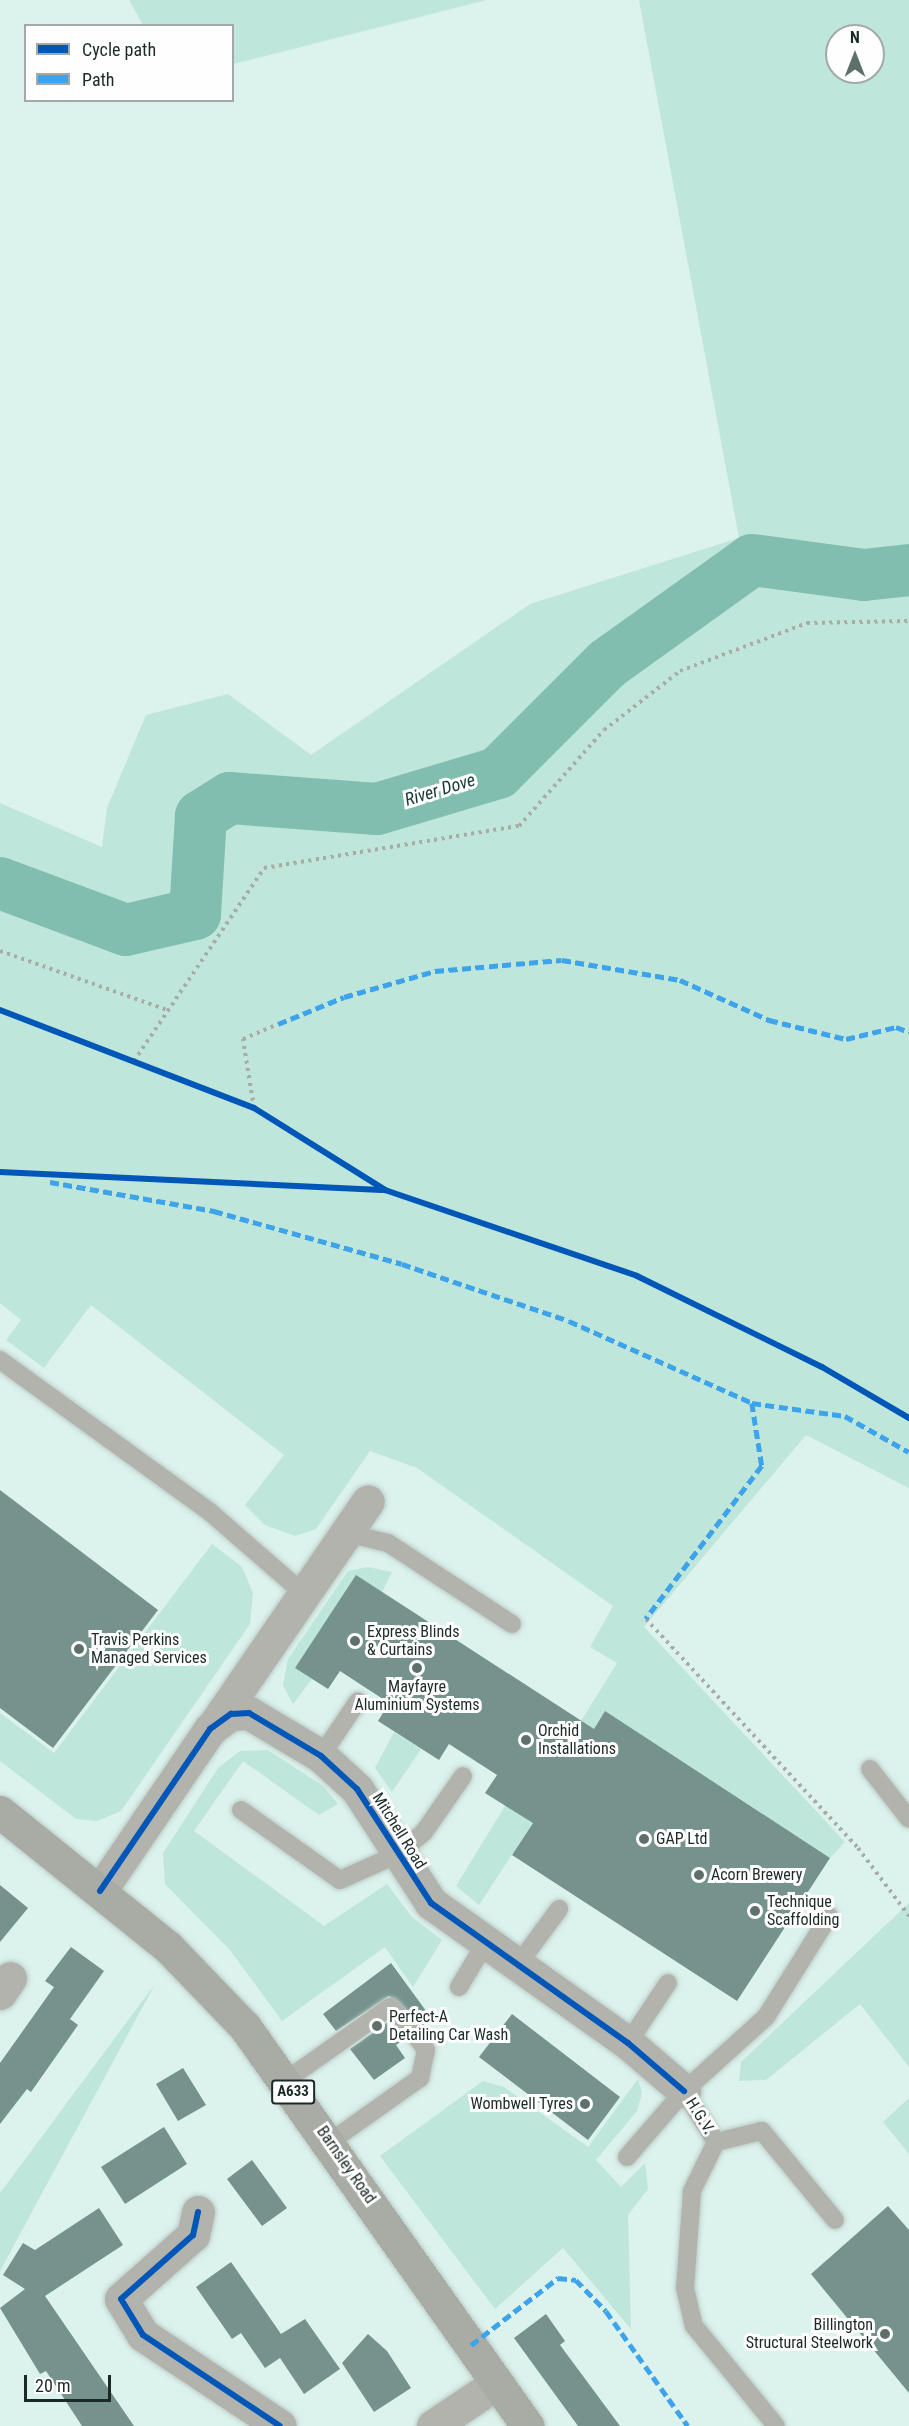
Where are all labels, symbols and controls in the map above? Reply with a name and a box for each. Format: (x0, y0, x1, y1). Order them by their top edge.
legend (24, 24, 234, 102)
north arrow (825, 24, 885, 84)
text: N (850, 28, 860, 47)
text: Cycle path (82, 39, 156, 60)
text: Path (82, 69, 115, 90)
water label: River Dove (402, 769, 478, 811)
place label: Express Blinds & Curtains (367, 1622, 459, 1660)
place label: Travis Perkins Managed Services (91, 1630, 207, 1668)
marker: Express Blinds & Curtains (348, 1634, 362, 1648)
marker: Travis Perkins Managed Services (72, 1642, 86, 1656)
marker: Mayfayre Aluminium Systems (410, 1661, 424, 1675)
place label: Mayfayre Aluminium Systems (354, 1677, 480, 1715)
place label: Orchid Installations (538, 1721, 616, 1759)
marker: Orchid Installations (519, 1733, 533, 1747)
street label: Mitchell Road (368, 1789, 430, 1873)
place label: GAP Ltd (656, 1829, 708, 1849)
marker: GAP Ltd (637, 1832, 651, 1846)
place label: Acorn Brewery (711, 1865, 802, 1885)
marker: Acorn Brewery (692, 1868, 706, 1882)
place label: Technique Scaffolding (767, 1892, 839, 1930)
marker: Technique Scaffolding (748, 1904, 762, 1918)
place label: Perfect-A Detailing Car Wash (389, 2007, 508, 2045)
marker: Perfect-A Detailing Car Wash (370, 2019, 384, 2033)
road number: A633 (270, 2080, 316, 2104)
place label: Wombwell Tyres (470, 2094, 573, 2114)
street label: H.G.V. (681, 2094, 719, 2138)
marker: Wombwell Tyres (578, 2097, 592, 2111)
street label: Barnsley Road (312, 2123, 380, 2207)
place label: Billington Structural Steelwork (746, 2315, 873, 2353)
marker: Billington Structural Steelwork (878, 2327, 892, 2341)
scale bar (27, 2363, 114, 2401)
text: 20 m (35, 2375, 70, 2396)

